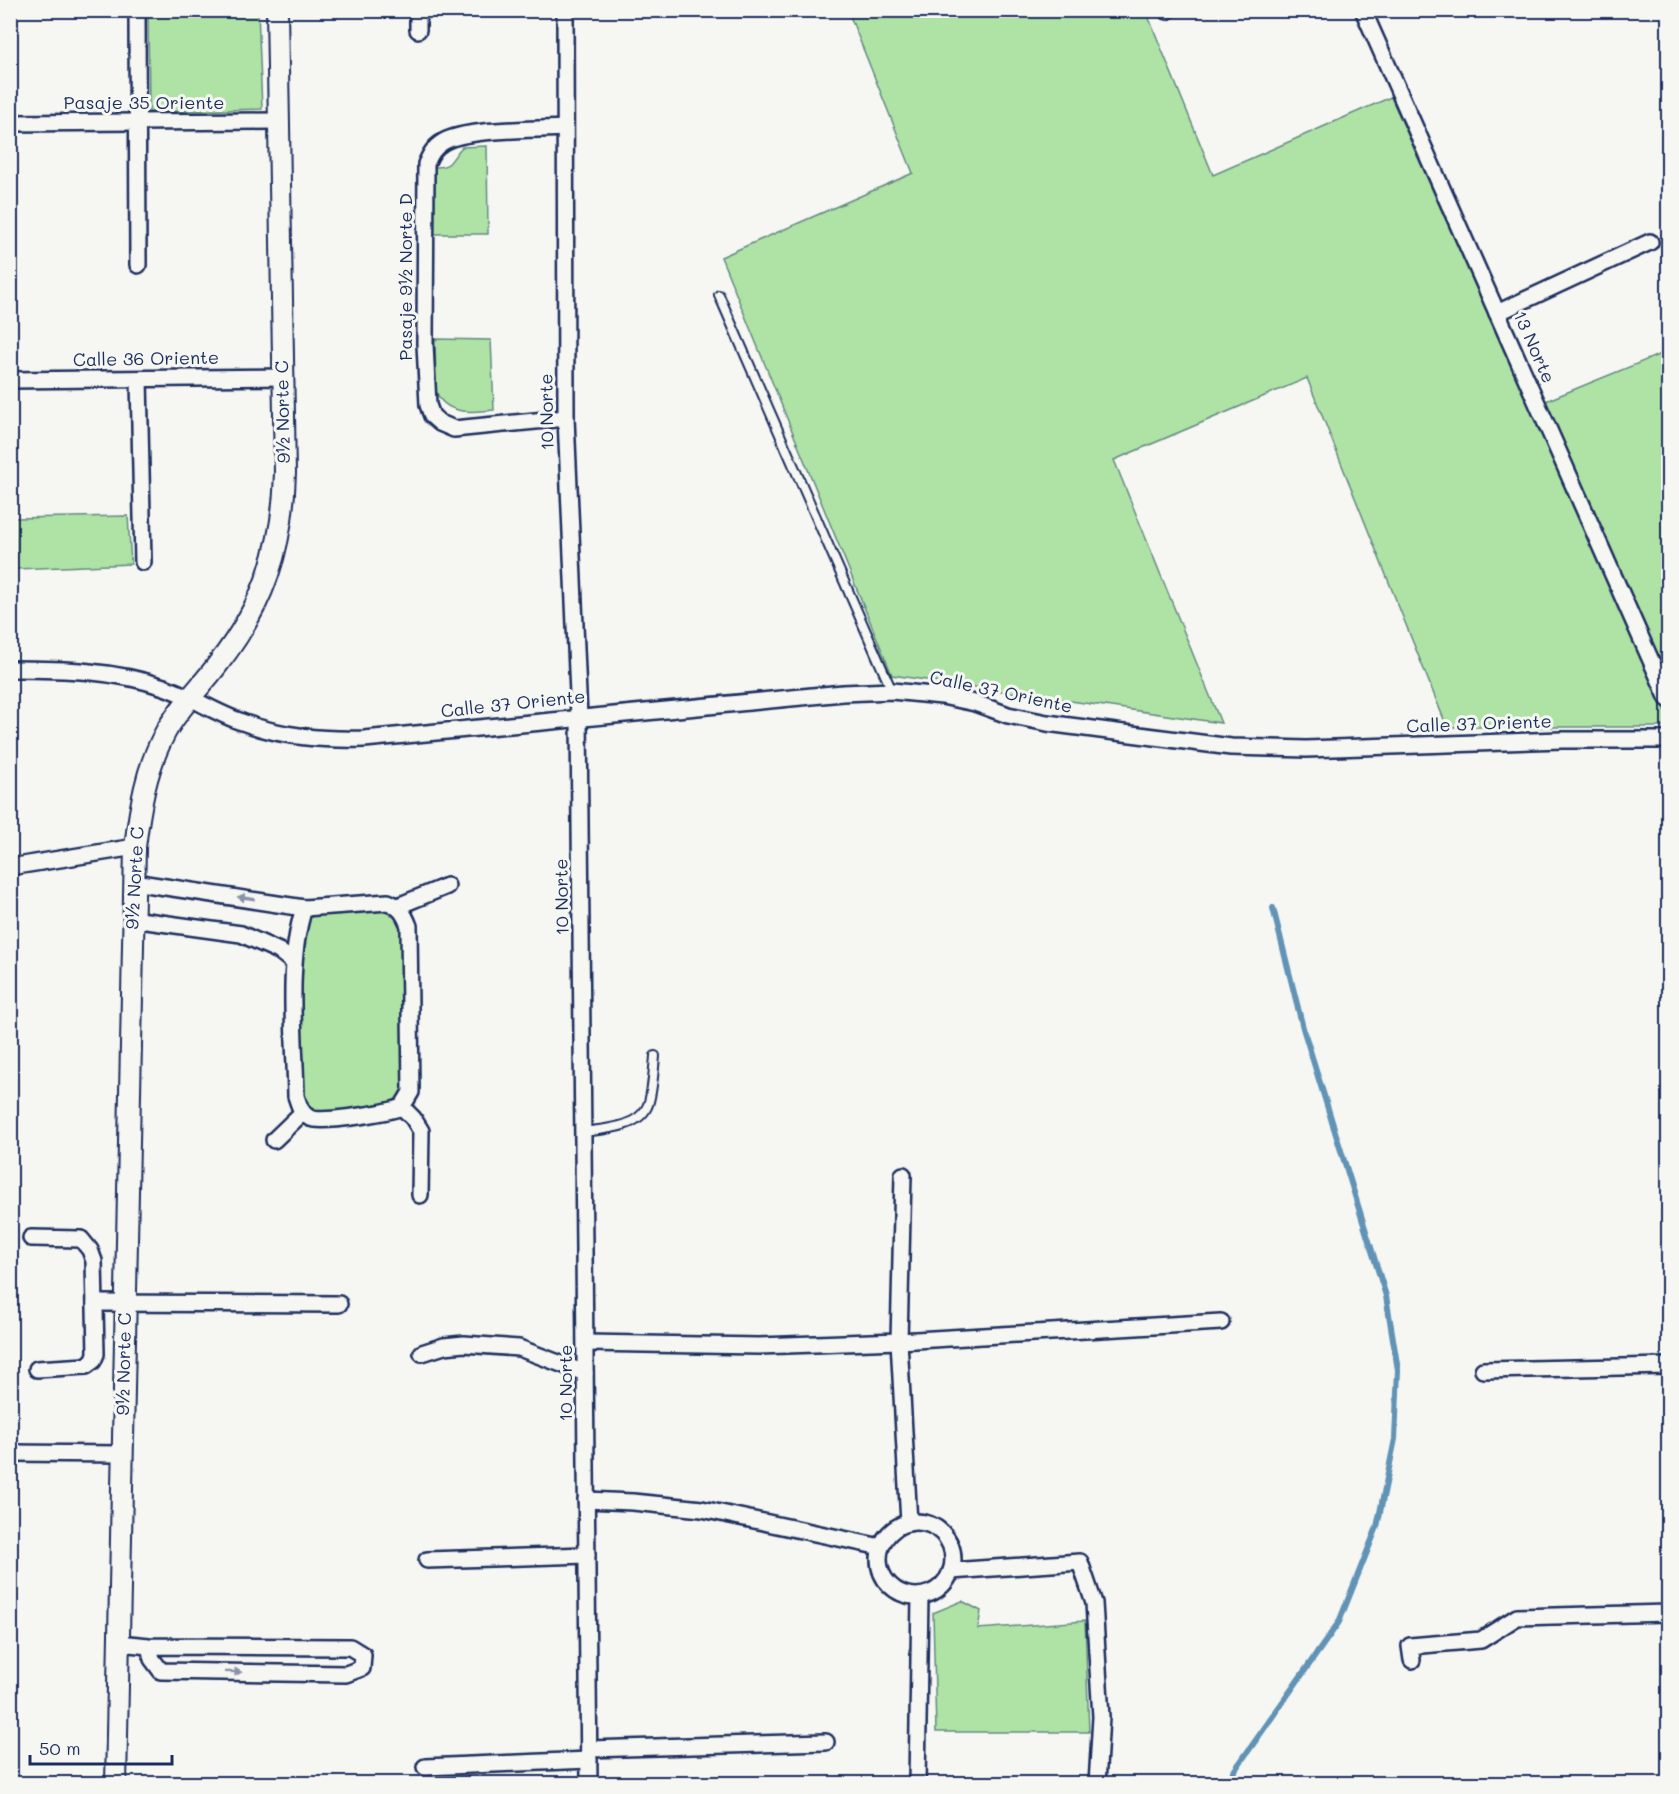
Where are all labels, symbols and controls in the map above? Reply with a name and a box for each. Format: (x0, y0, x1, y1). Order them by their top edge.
street label: Pasaje 35 Oriente (64, 90, 224, 114)
street label: Pasaje 9½ Norte D (393, 193, 417, 361)
street label: 13 Norte (1508, 307, 1561, 386)
street label: Calle 36 Oriente (73, 345, 219, 371)
street label: 9½ Norte C (269, 360, 295, 464)
street label: 10 Norte (533, 373, 559, 451)
street label: Calle 37 Oriente (928, 664, 1075, 718)
street label: Calle 37 Oriente (439, 683, 586, 723)
street label: Calle 37 Oriente (1406, 708, 1552, 738)
street label: 9½ Norte C (119, 826, 149, 930)
street label: 10 Norte (548, 858, 574, 936)
one-way arrow (237, 894, 256, 903)
street label: 9½ Norte C (110, 1312, 136, 1416)
street label: 10 Norte (553, 1345, 577, 1421)
one-way arrow (224, 1667, 243, 1677)
scale bar (30, 1728, 172, 1766)
text: 50 m (39, 1736, 81, 1760)

